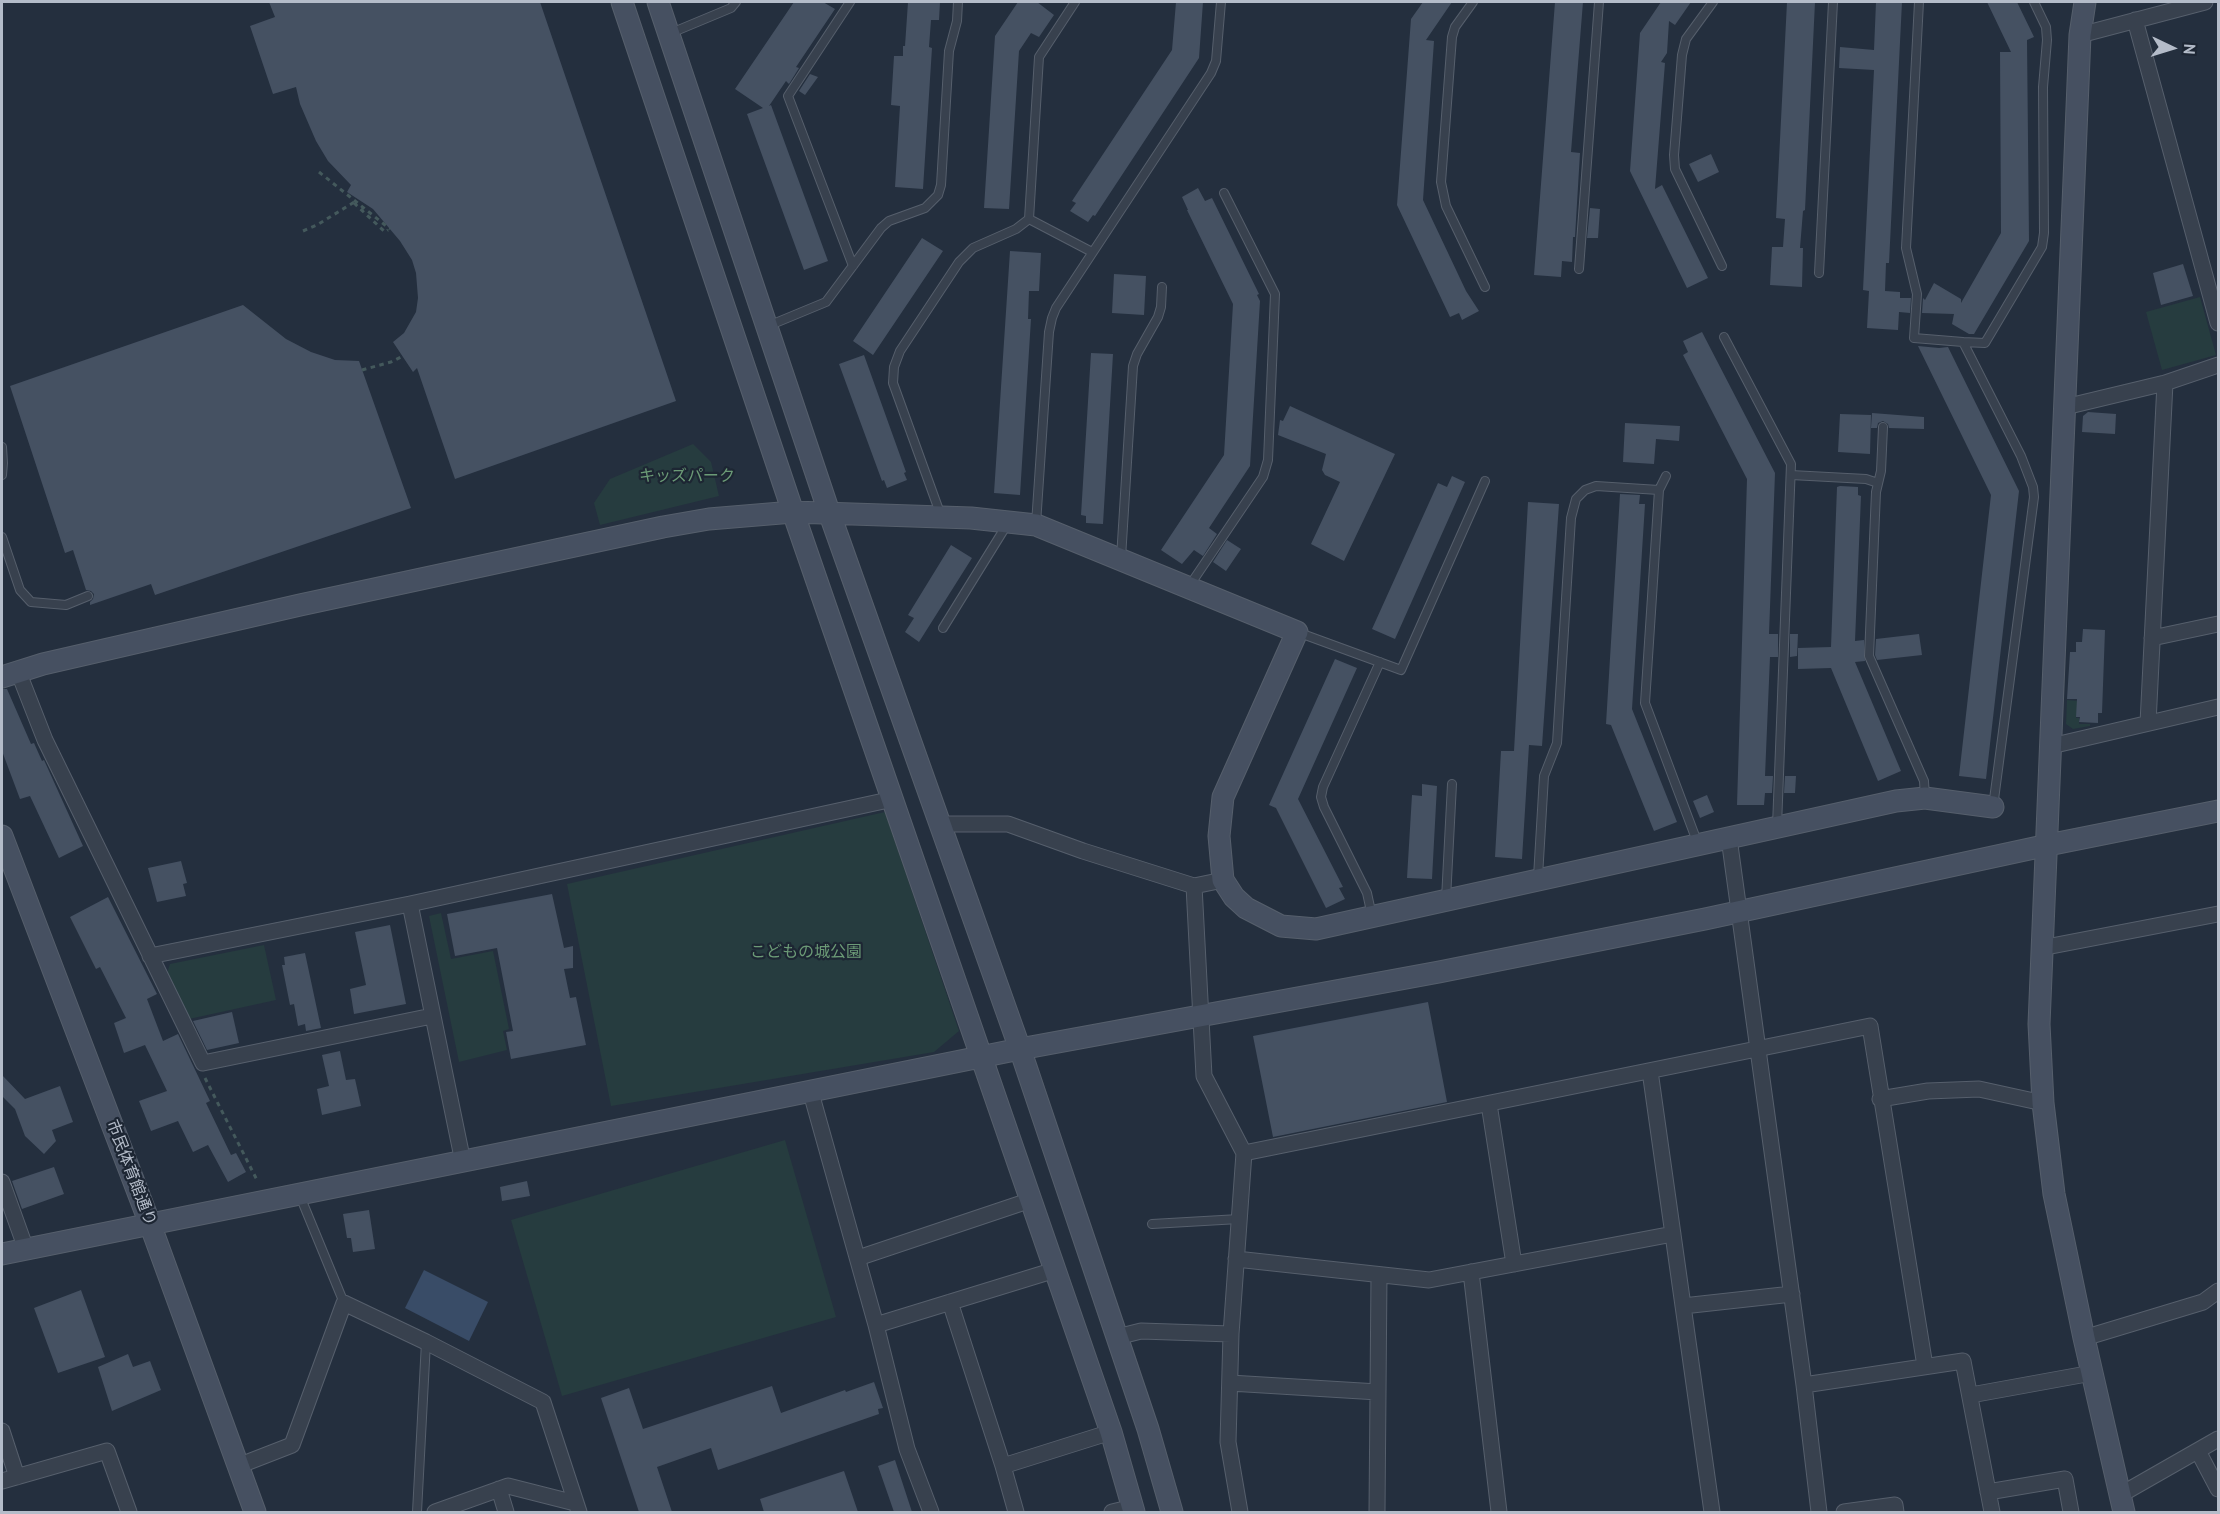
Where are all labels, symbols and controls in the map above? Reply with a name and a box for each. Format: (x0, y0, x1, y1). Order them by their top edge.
north arrow (2142, 18, 2202, 78)
text: N (2180, 43, 2200, 55)
park label: キッズパーク (639, 466, 735, 486)
park label: こどもの城公園 (750, 942, 862, 962)
street label: 市民体育館通り (102, 1117, 160, 1229)

